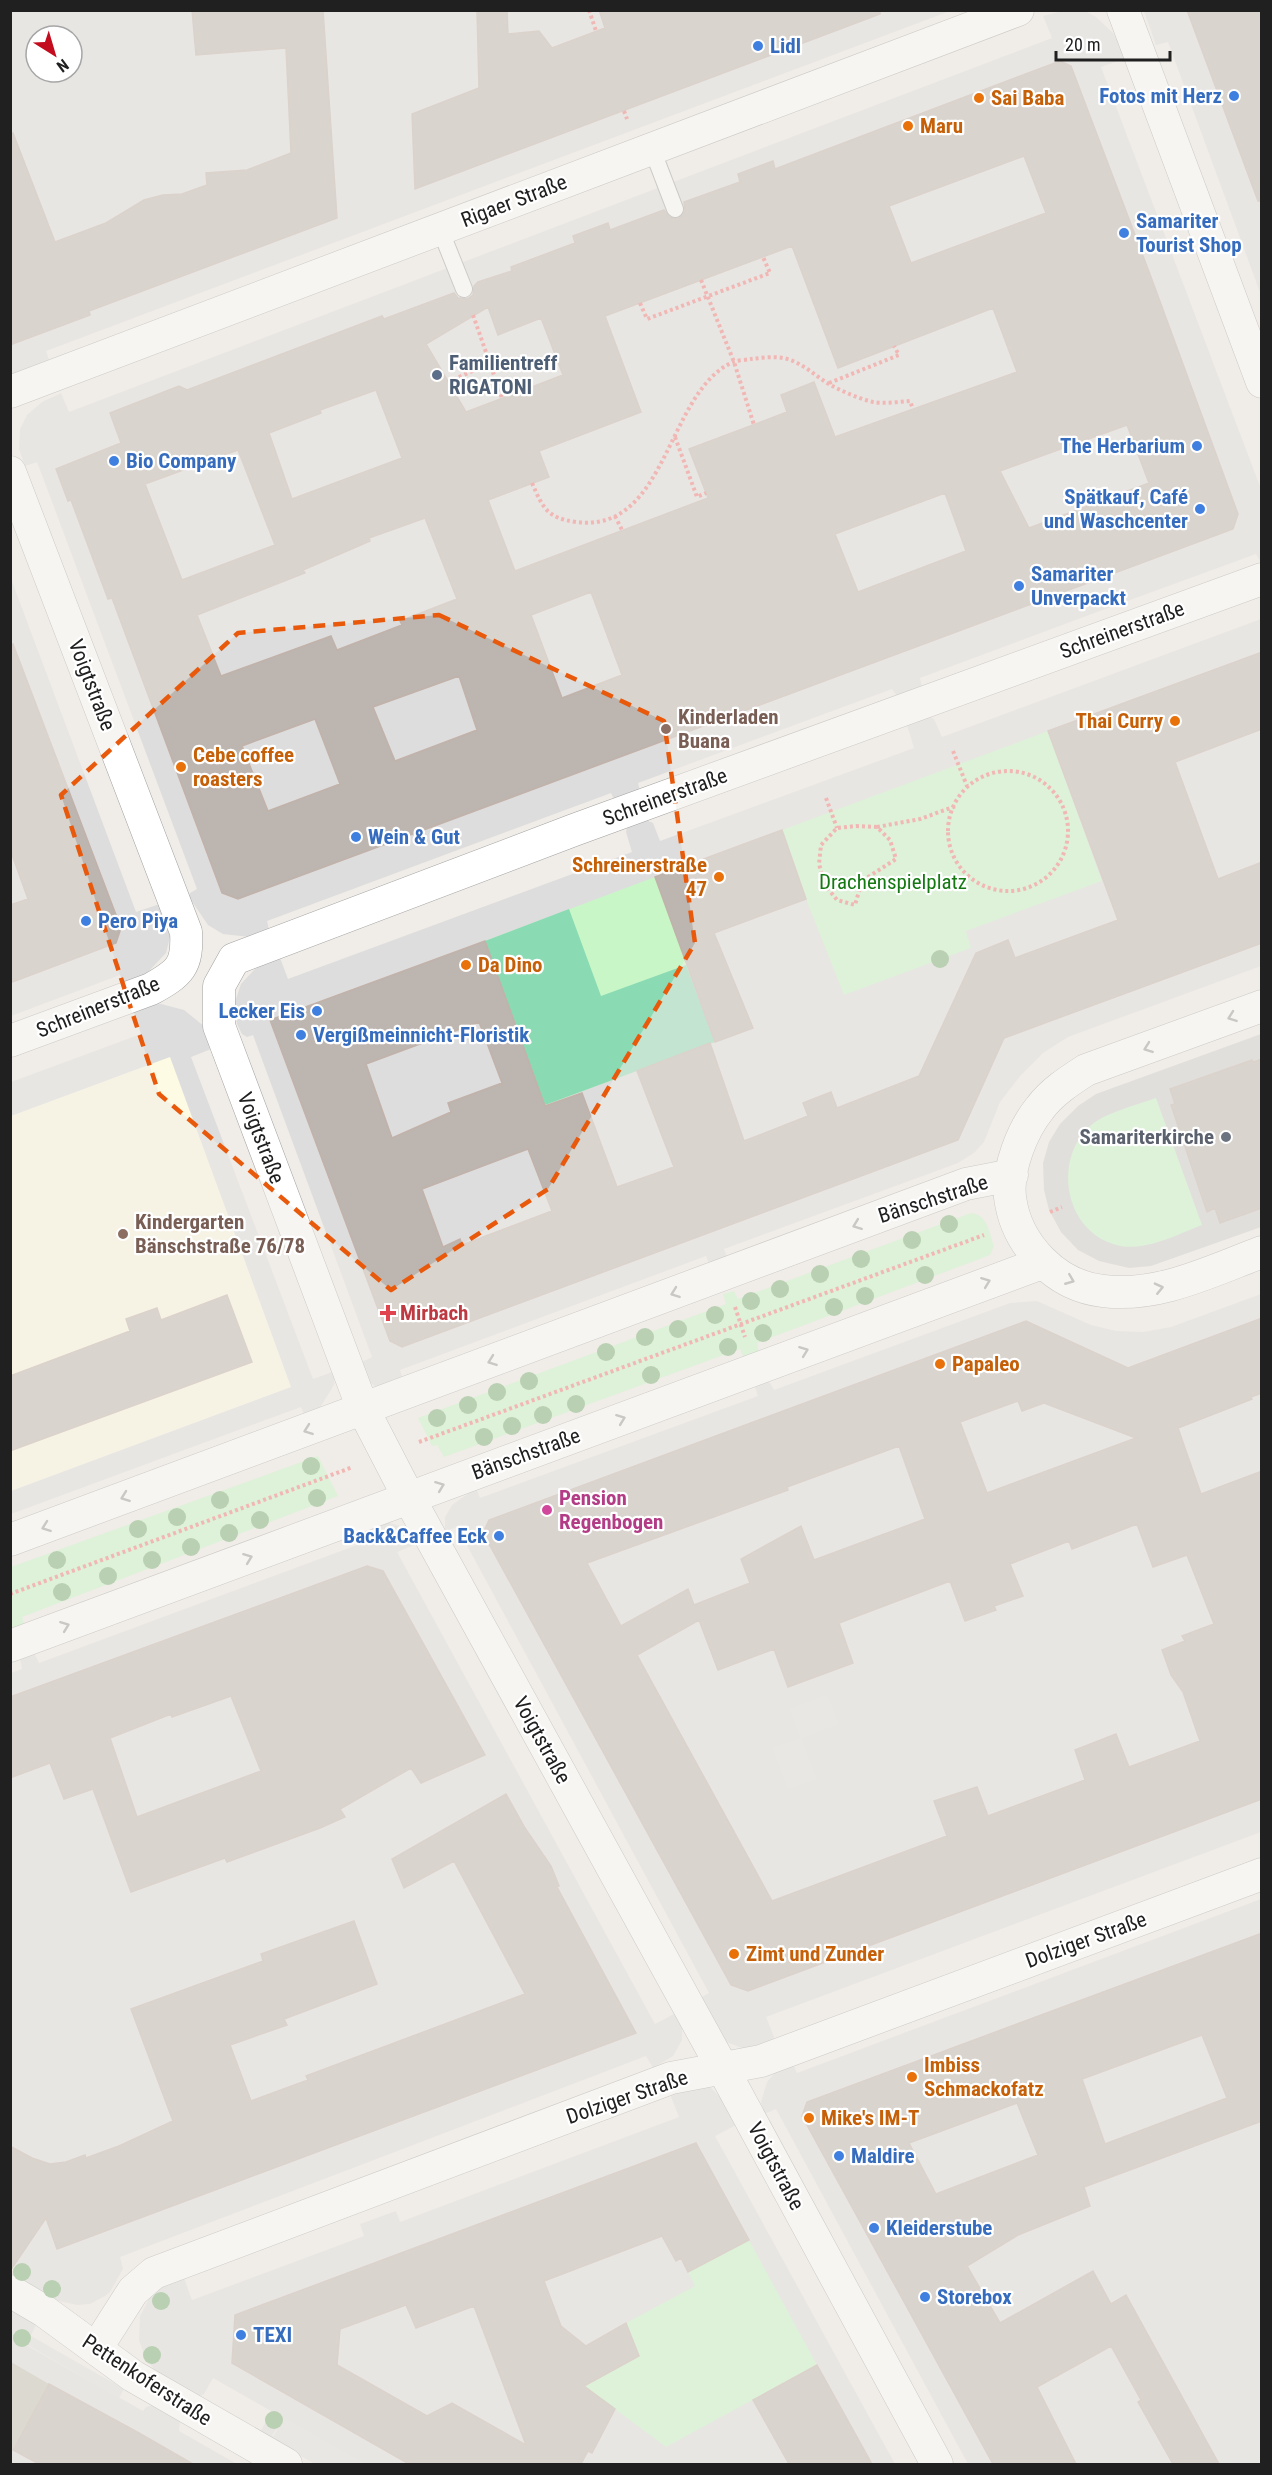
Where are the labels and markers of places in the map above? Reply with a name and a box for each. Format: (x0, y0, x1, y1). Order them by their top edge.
place label: Lidl (770, 34, 801, 58)
marker: Lidl (751, 39, 765, 53)
place label: Fotos mit Herz (1099, 84, 1222, 108)
place label: Sai Baba (991, 86, 1064, 110)
marker: Fotos mit Herz (1227, 89, 1241, 103)
marker: Sai Baba (972, 91, 986, 105)
place label: Maru (920, 114, 963, 138)
marker: Maru (901, 119, 915, 133)
place label: Samariter Tourist Shop (1136, 209, 1242, 257)
marker: Samariter Tourist Shop (1117, 226, 1131, 240)
place label: Familientreff RIGATONI (449, 351, 558, 399)
marker: Familientreff RIGATONI (430, 368, 444, 382)
place label: The Herbarium (1060, 434, 1185, 458)
marker: The Herbarium (1190, 439, 1204, 453)
place label: Bio Company (126, 449, 237, 473)
marker: Bio Company (107, 454, 121, 468)
place label: Spätkauf, Café und Waschcenter (1044, 485, 1188, 533)
marker: Spätkauf, Café und Waschcenter (1193, 502, 1207, 516)
place label: Samariter Unverpackt (1031, 562, 1126, 610)
marker: Samariter Unverpackt (1012, 579, 1026, 593)
place label: Kinderladen Buana (678, 705, 779, 753)
place label: Thai Curry (1076, 709, 1164, 733)
marker: Thai Curry (1168, 714, 1182, 728)
marker: Kinderladen Buana (659, 722, 673, 736)
place label: Cebe coffee roasters (193, 743, 294, 791)
marker: Cebe coffee roasters (174, 760, 188, 774)
place label: Wein & Gut (368, 825, 460, 849)
marker: Wein & Gut (349, 830, 363, 844)
place label: Schreinerstraße 47 (572, 853, 707, 901)
marker: Schreinerstraße 47 (712, 870, 726, 884)
place label: Pero Piya (98, 909, 178, 933)
marker: Pero Piya (79, 914, 93, 928)
place label: Da Dino (478, 953, 543, 977)
marker: Da Dino (459, 958, 473, 972)
place label: Lecker Eis (218, 999, 305, 1023)
marker: Lecker Eis (310, 1004, 324, 1018)
place label: Vergißmeinnicht-Floristik (313, 1023, 530, 1047)
marker: Vergißmeinnicht-Floristik (294, 1028, 308, 1042)
place label: Samariterkirche (1079, 1125, 1214, 1149)
marker: Samariterkirche (1219, 1130, 1233, 1144)
place label: Kindergarten Bänschstraße 76/78 (135, 1210, 305, 1258)
marker: Kindergarten Bänschstraße 76/78 (116, 1227, 130, 1241)
place label: Mirbach (400, 1301, 468, 1325)
marker: Mirbach (381, 1306, 395, 1320)
place label: Papaleo (952, 1352, 1020, 1376)
marker: Papaleo (933, 1357, 947, 1371)
place label: Pension Regenbogen (559, 1486, 663, 1534)
marker: Pension Regenbogen (540, 1503, 554, 1517)
place label: Back&Caffee Eck (343, 1524, 488, 1548)
marker: Back&Caffee Eck (492, 1529, 506, 1543)
place label: Zimt und Zunder (746, 1942, 884, 1966)
marker: Zimt und Zunder (727, 1947, 741, 1961)
place label: Imbiss Schmackofatz (924, 2053, 1044, 2101)
marker: Imbiss Schmackofatz (905, 2070, 919, 2084)
place label: Mike's IM-T (821, 2106, 919, 2130)
marker: Mike's IM-T (802, 2111, 816, 2125)
place label: Maldire (851, 2144, 915, 2168)
marker: Maldire (832, 2149, 846, 2163)
place label: Kleiderstube (886, 2216, 992, 2240)
marker: Kleiderstube (867, 2221, 881, 2235)
place label: Storebox (937, 2285, 1012, 2309)
marker: Storebox (918, 2290, 932, 2304)
place label: TEXI (253, 2323, 292, 2347)
marker: TEXI (234, 2328, 248, 2342)

